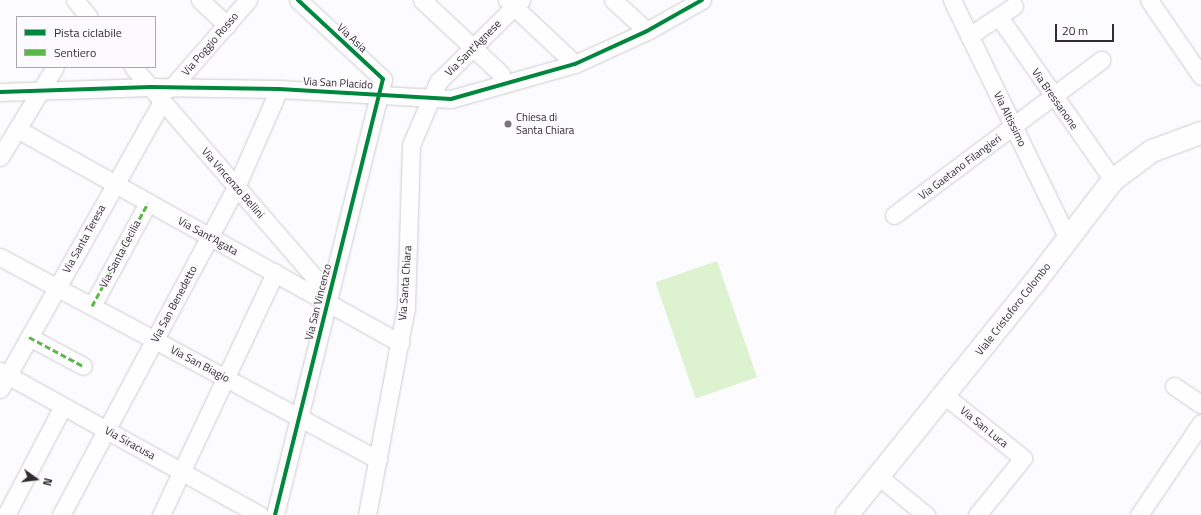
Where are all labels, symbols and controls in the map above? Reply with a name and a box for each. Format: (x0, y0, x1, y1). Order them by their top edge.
street label: Via Poggio Rosso (179, 10, 241, 78)
legend (16, 16, 156, 68)
scale bar (1057, 16, 1116, 42)
street label: Via Sant'Agnese (442, 17, 504, 79)
street label: Via Asia (334, 21, 370, 55)
text: 20 m (1062, 21, 1088, 40)
text: Pista ciclabile (54, 23, 122, 42)
text: Sentiero (54, 43, 96, 62)
street label: Via Bressanone (1029, 66, 1081, 132)
street label: Via San Placido (303, 75, 373, 91)
street label: Via Altissimo (991, 89, 1029, 149)
place label: Chiesa di Santa Chiara (516, 111, 574, 137)
marker: Chiesa di Santa Chiara (503, 119, 513, 129)
street label: Via Gaetano Filangieri (916, 132, 1004, 202)
street label: Via Vincenzo Bellini (199, 145, 267, 221)
street label: Via Santa Teresa (60, 203, 108, 275)
street label: Via Sant'Agata (176, 214, 240, 258)
street label: Via Santa Cecilia (97, 218, 143, 290)
street label: Via Santa Chiara (396, 245, 414, 321)
street label: Viale Cristoforo Colombo (973, 260, 1053, 358)
street label: Via San Vincenzo (302, 262, 334, 342)
street label: Via San Benedetto (148, 263, 200, 345)
street label: Via San Biagio (168, 343, 232, 385)
street label: Via San Luca (957, 404, 1011, 450)
street label: Via Siracusa (102, 424, 158, 462)
north arrow (16, 459, 56, 499)
text: N (39, 476, 56, 488)

